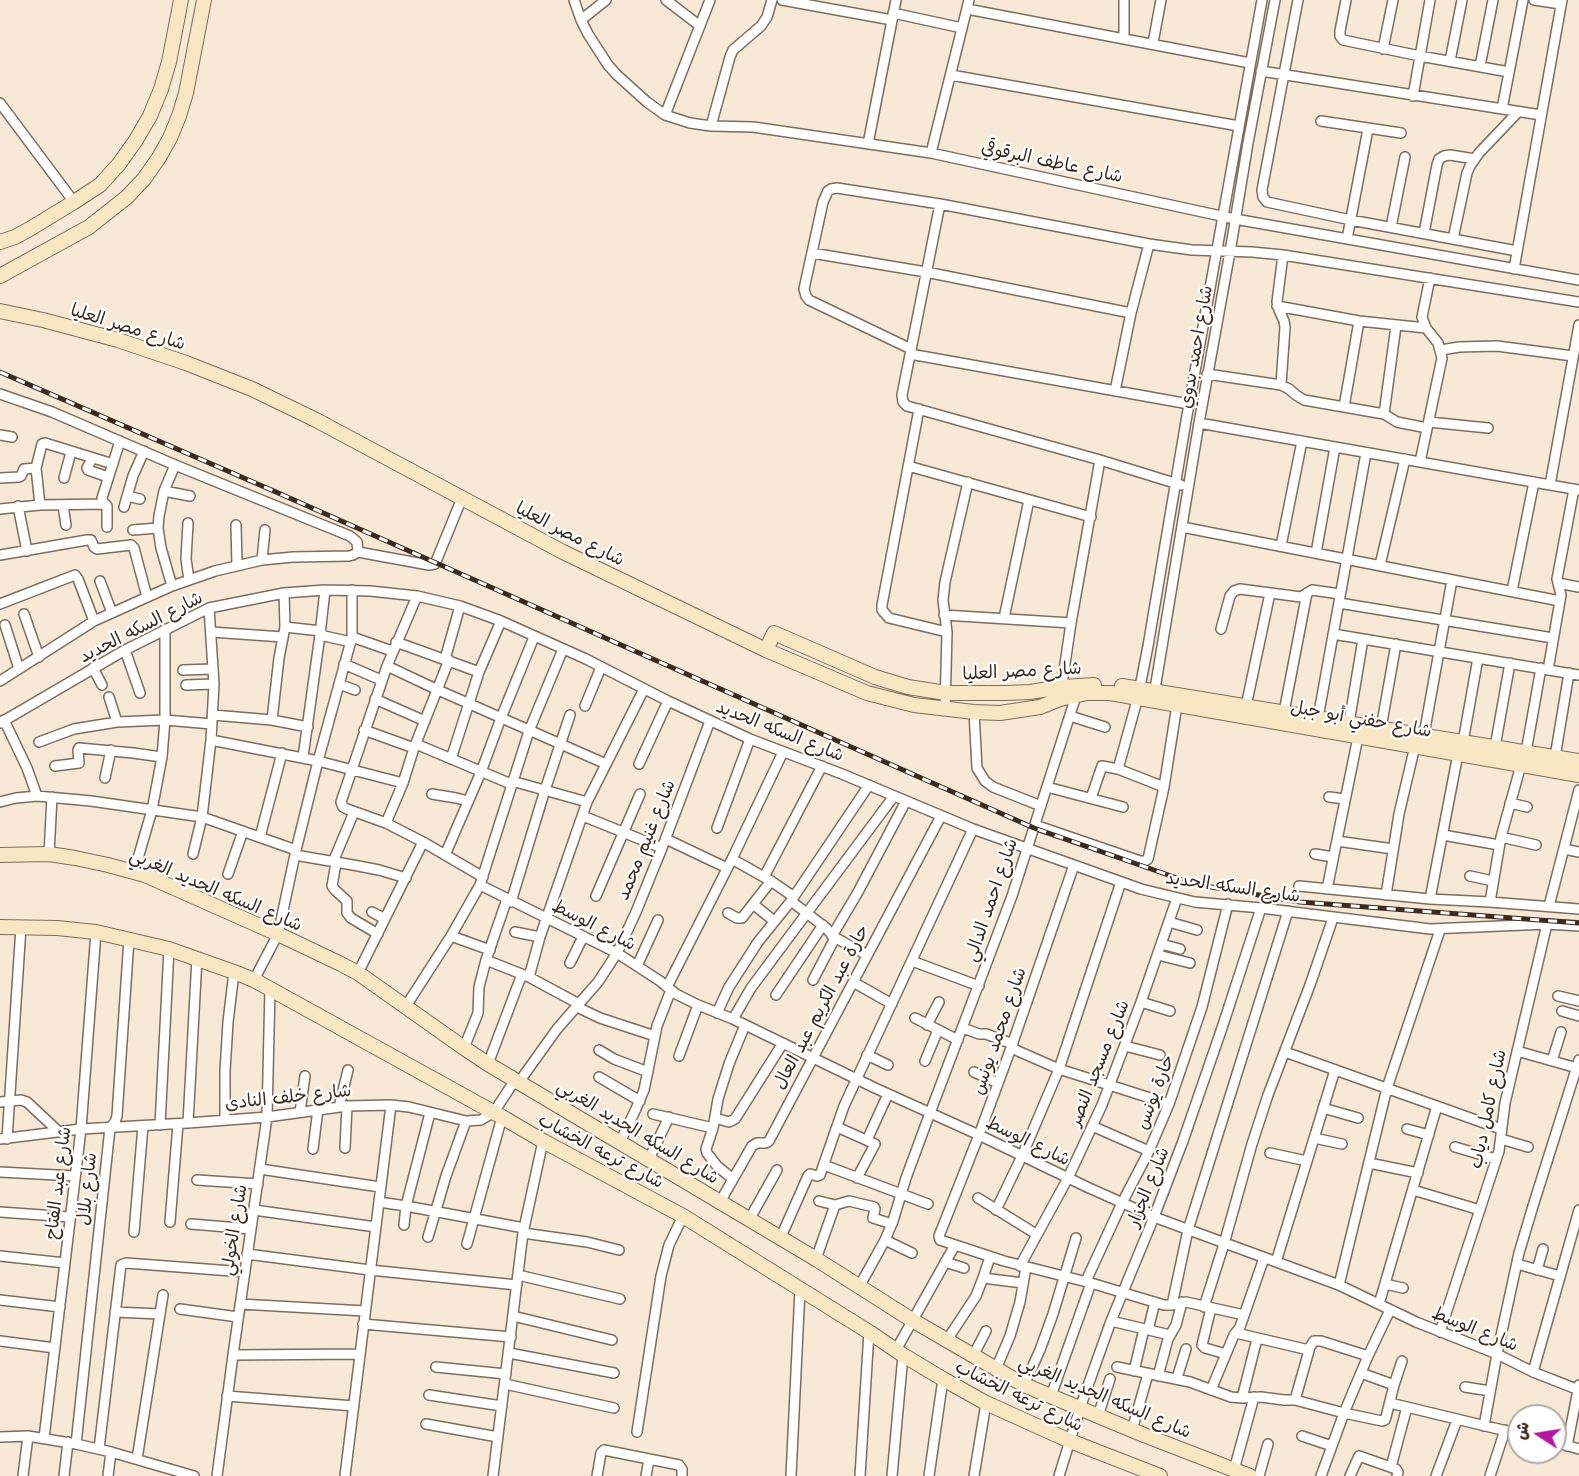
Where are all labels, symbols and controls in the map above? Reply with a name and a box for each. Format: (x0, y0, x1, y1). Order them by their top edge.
street label: شارع عاطف البرقوقي (979, 136, 1125, 188)
street label: شارع احمد بدوي (1175, 284, 1217, 410)
street label: شارع مصر العليا (68, 299, 188, 355)
street label: شارع مصر العليا (512, 497, 628, 571)
street label: شارع السكه الحديد (76, 587, 206, 667)
street label: شارع مصر العليا (962, 657, 1082, 685)
street label: شارع السكه الحديد (713, 696, 847, 766)
street label: شارع حفني أبو جبل (1289, 696, 1433, 742)
street label: شارع غنيم محمد (612, 777, 680, 903)
street label: شارع احمد الدالي (960, 836, 1022, 964)
street label: شارع السكه الحديد الغربي (127, 844, 305, 936)
street label: شارع السكه الحديد (1164, 867, 1302, 907)
street label: شارع الوسط (549, 895, 639, 955)
street label: حارة عبد الكريم عبد العال (768, 921, 874, 1093)
street label: شارع محمد يونس (967, 965, 1031, 1097)
street label: شارع مسجد النصر (1064, 997, 1134, 1129)
street label: شارع كامل دياب (1465, 1047, 1511, 1171)
street label: حارة يونس (1131, 1052, 1179, 1132)
street label: شارع السكه الحديد الغربي (553, 1075, 723, 1189)
street label: شارع خلف النادى (224, 1080, 352, 1114)
street label: شارع ترعه الخشاب (534, 1109, 668, 1193)
street label: شارع الوسط (982, 1111, 1074, 1171)
street label: شارع عبد الفتاح (40, 1125, 76, 1241)
street label: شارع الجزار (1122, 1144, 1174, 1230)
street label: شارع بلال (72, 1151, 102, 1227)
street label: شارع الخولي (216, 1183, 252, 1277)
street label: شارع الوسط (1429, 1302, 1521, 1356)
street label: شارع السكه الحديد الغربي (1016, 1351, 1194, 1443)
street label: شارع ترعه الخشاب (952, 1356, 1086, 1436)
north arrow (1507, 1404, 1567, 1464)
text: ش (1509, 1420, 1533, 1441)

